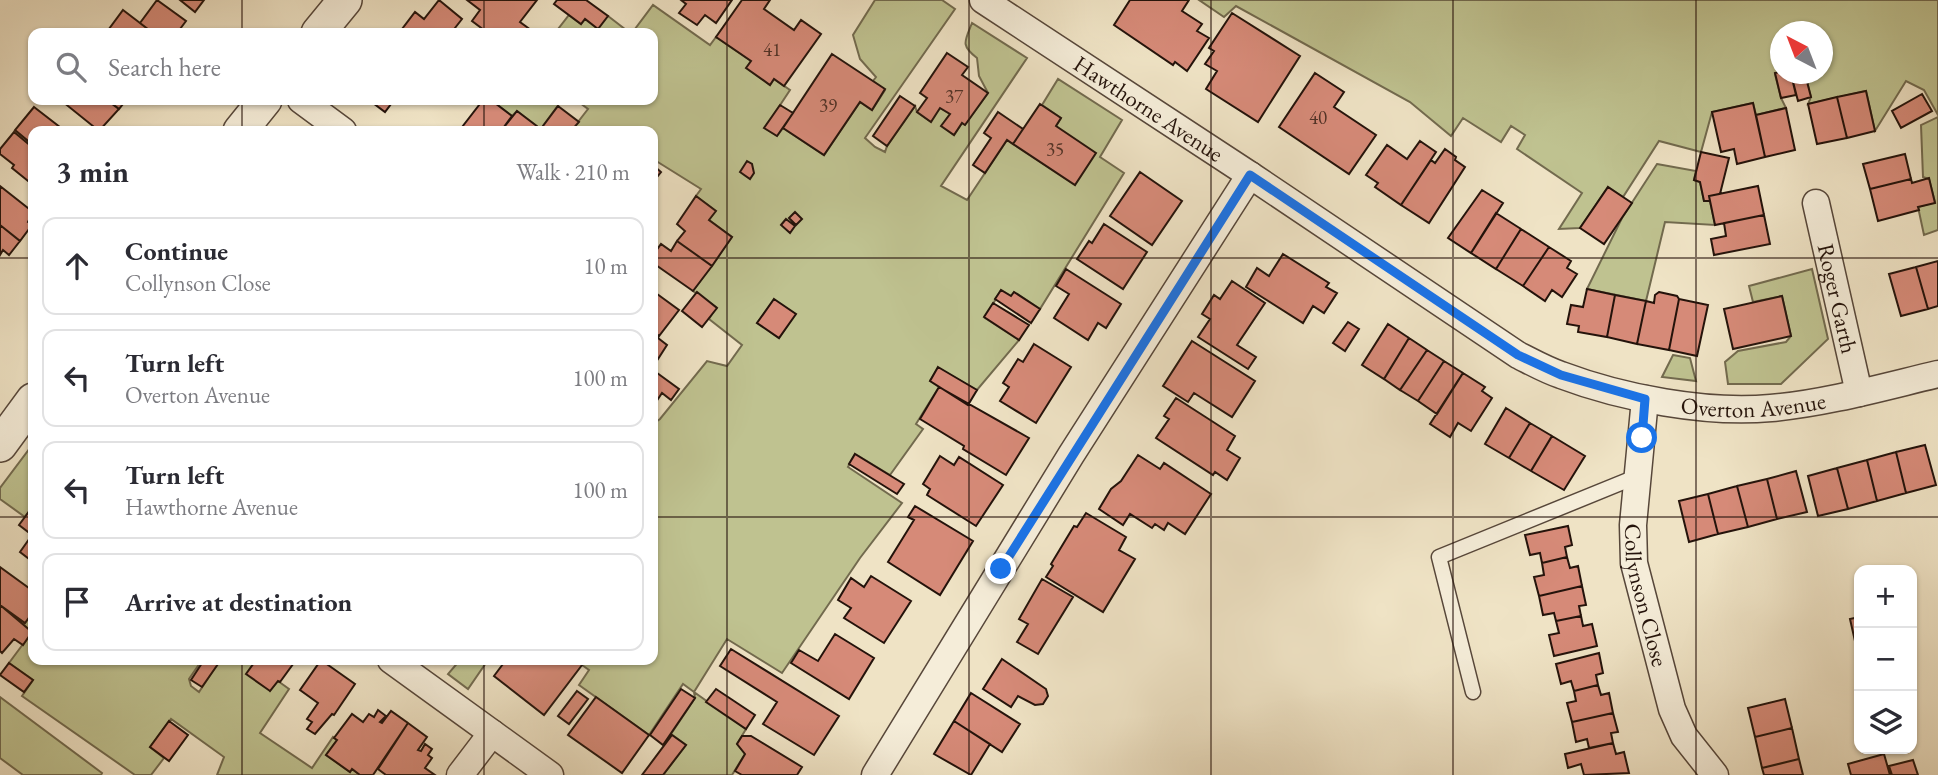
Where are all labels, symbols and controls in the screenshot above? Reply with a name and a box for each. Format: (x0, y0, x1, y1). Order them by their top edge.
north arrow (1770, 21, 1833, 84)
search box (28, 28, 658, 105)
house number: 41 (763, 37, 781, 62)
icon: search (52, 48, 90, 86)
street label: Hawthorne Avenue (1068, 49, 1229, 169)
text: Search here (108, 50, 221, 84)
house number: 37 (945, 84, 964, 109)
house number: 39 (819, 93, 837, 118)
house number: 40 (1309, 105, 1327, 130)
house number: 35 (1046, 137, 1064, 162)
text: 3 min (56, 152, 129, 191)
text: Walk · 210 m (516, 157, 630, 187)
text: Continue (125, 234, 228, 268)
street label: Roger Garth (1811, 241, 1865, 357)
icon: ahead (58, 247, 96, 285)
text: 10 m (583, 251, 628, 281)
text: Collynson Close (125, 268, 271, 298)
text: Turn left (125, 346, 224, 380)
icon: left (58, 359, 96, 397)
text: 100 m (572, 363, 628, 393)
text: Overton Avenue (125, 380, 270, 410)
street label: Overton Avenue (1679, 385, 1828, 424)
route start (1626, 422, 1657, 453)
text: Turn left (125, 458, 224, 492)
icon: left (58, 471, 96, 509)
text: 100 m (572, 475, 628, 505)
text: Hawthorne Avenue (125, 492, 298, 522)
street label: Collynson Close (1618, 523, 1675, 670)
route end (985, 553, 1016, 584)
map controls (1854, 565, 1917, 754)
button: + (1854, 565, 1917, 628)
icon: arrive (58, 583, 96, 621)
text: Arrive at destination (125, 585, 352, 619)
button: − (1854, 628, 1917, 691)
button: layers (1854, 691, 1917, 754)

